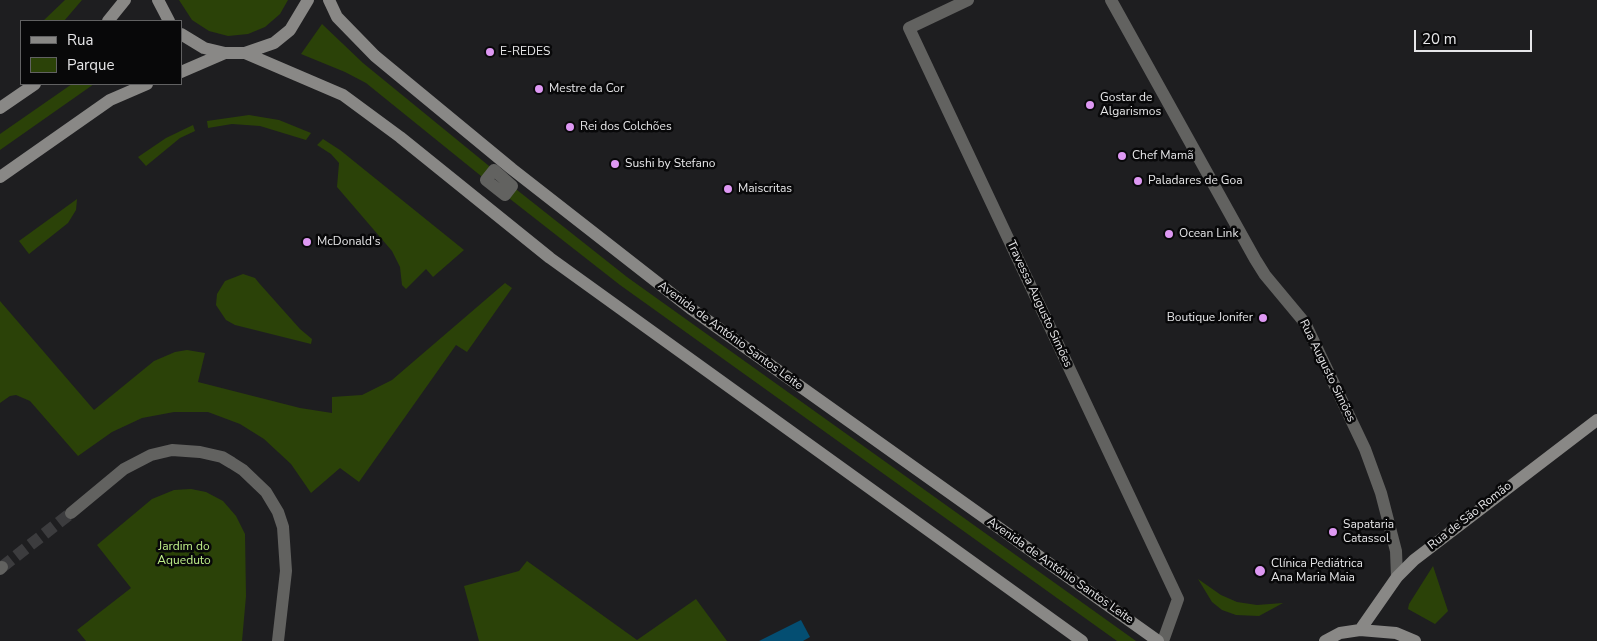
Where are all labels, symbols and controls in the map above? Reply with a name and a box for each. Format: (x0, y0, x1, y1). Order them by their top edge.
legend (20, 20, 182, 85)
scale bar (1417, 20, 1534, 52)
text: 20 m (1422, 29, 1457, 49)
text: Rua (67, 30, 93, 50)
place label: E-REDES (500, 45, 550, 59)
marker: E-REDES (484, 46, 496, 58)
text: Parque (67, 55, 115, 75)
place label: Mestre da Cor (549, 82, 624, 96)
marker: Mestre da Cor (533, 83, 545, 95)
place label: Gostar de Algarismos (1100, 91, 1161, 119)
marker: Gostar de Algarismos (1084, 99, 1096, 111)
place label: Rei dos Colchões (580, 120, 672, 134)
marker: Rei dos Colchões (564, 121, 576, 133)
place label: Chef Mamã (1132, 149, 1194, 163)
marker: Chef Mamã (1116, 150, 1128, 162)
place label: Sushi by Stefano (625, 157, 715, 171)
marker: Sushi by Stefano (609, 158, 621, 170)
place label: Paladares de Goa (1148, 174, 1243, 188)
marker: Paladares de Goa (1132, 175, 1144, 187)
place label: Maiscritas (738, 182, 792, 196)
marker: Maiscritas (722, 183, 734, 195)
place label: Ocean Link (1179, 227, 1238, 241)
marker: Ocean Link (1163, 228, 1175, 240)
place label: McDonald's (317, 235, 380, 249)
marker: McDonald's (301, 236, 313, 248)
street label: Travessa Augusto Simões (1003, 238, 1075, 370)
street label: Avenida de António Santos Leite (655, 279, 805, 393)
place label: Boutique Jonifer (1167, 311, 1253, 325)
marker: Boutique Jonifer (1257, 312, 1269, 324)
street label: Rua Augusto Simões (1296, 317, 1358, 425)
street label: Rua de São Romão (1425, 479, 1515, 553)
street label: Avenida de António Santos Leite (984, 515, 1136, 627)
place label: Sapataria Catassol (1343, 518, 1394, 546)
marker: Sapataria Catassol (1327, 526, 1339, 538)
park label: Jardim do Aqueduto (157, 540, 211, 568)
place label: Clínica Pediátrica Ana Maria Maia (1271, 557, 1363, 585)
marker: Clínica Pediátrica Ana Maria Maia (1253, 564, 1267, 578)

